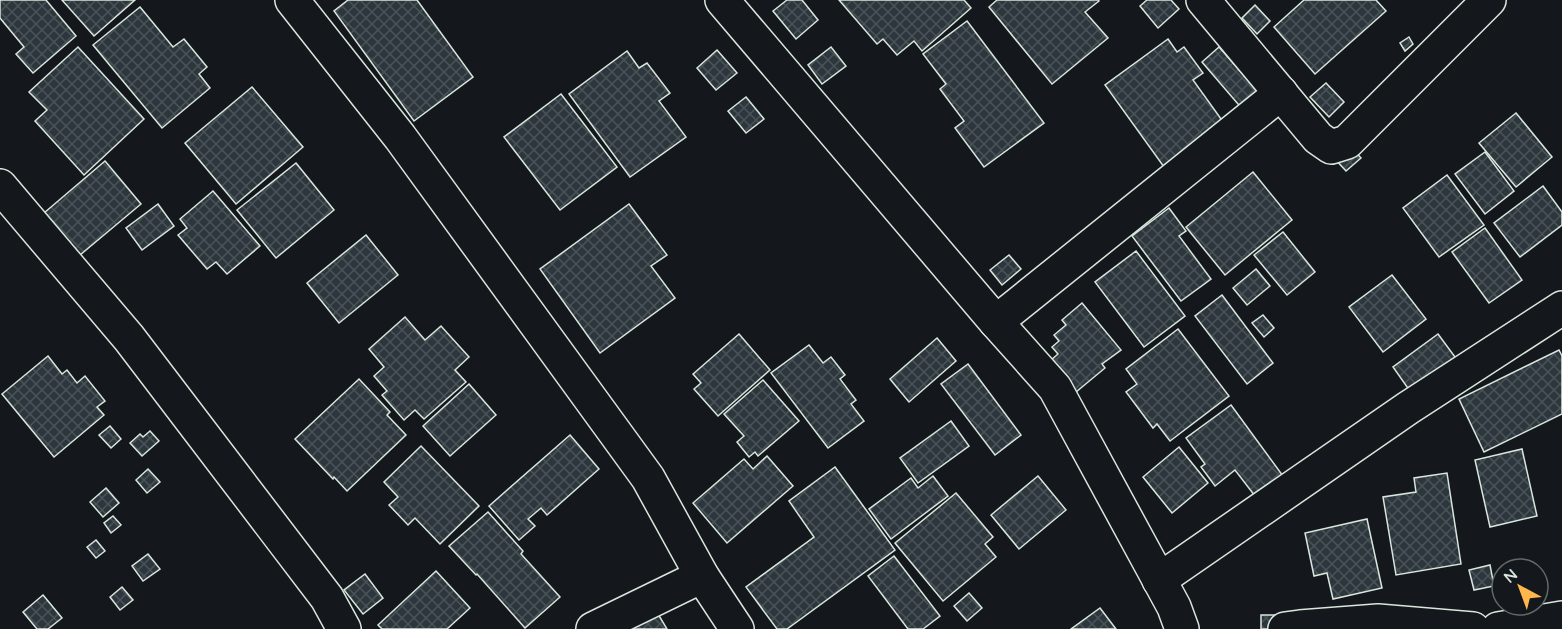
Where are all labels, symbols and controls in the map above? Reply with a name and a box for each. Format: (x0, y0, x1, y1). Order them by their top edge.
north arrow (1490, 557, 1550, 617)
text: N (1499, 564, 1521, 587)

